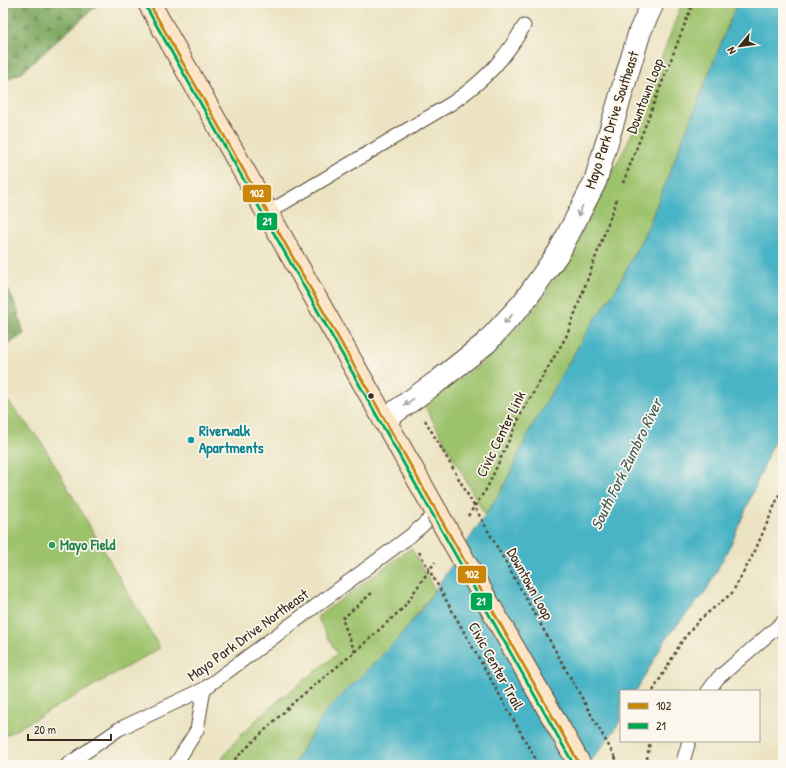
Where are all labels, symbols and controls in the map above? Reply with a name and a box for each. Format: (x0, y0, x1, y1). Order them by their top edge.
north arrow (720, 26, 760, 66)
text: N (724, 45, 739, 57)
street label: Mayo Park Drive Southeast (579, 47, 644, 192)
street label: Downtown Loop (621, 54, 669, 137)
line badge: 102 (242, 184, 272, 203)
text: 102 (250, 186, 265, 200)
one-way arrow (576, 205, 583, 217)
line badge: 21 (256, 212, 278, 231)
text: 21 (262, 214, 272, 228)
one-way arrow (504, 314, 513, 324)
street label: Civic Center Link (471, 387, 530, 480)
unlabelled marker (366, 391, 376, 401)
water label: South Fork Zumbro River (585, 393, 668, 533)
one-way arrow (404, 398, 415, 406)
place label: Riverwalk Apartments (199, 420, 264, 459)
marker: Riverwalk Apartments (186, 435, 196, 445)
place label: Mayo Field (60, 534, 116, 556)
marker: Mayo Field (47, 540, 57, 550)
street label: Downtown Loop (502, 544, 559, 624)
line badge: 102 (457, 565, 487, 584)
text: 102 (465, 567, 480, 581)
street label: Mayo Park Drive Northeast (183, 583, 313, 686)
line badge: 21 (470, 592, 493, 611)
text: 21 (476, 594, 486, 608)
street label: Civic Center Trail (464, 618, 529, 714)
legend (620, 690, 760, 742)
text: 102 (656, 697, 672, 714)
scale bar (28, 716, 111, 742)
text: 21 (656, 717, 666, 734)
text: 20 m (34, 721, 56, 738)

